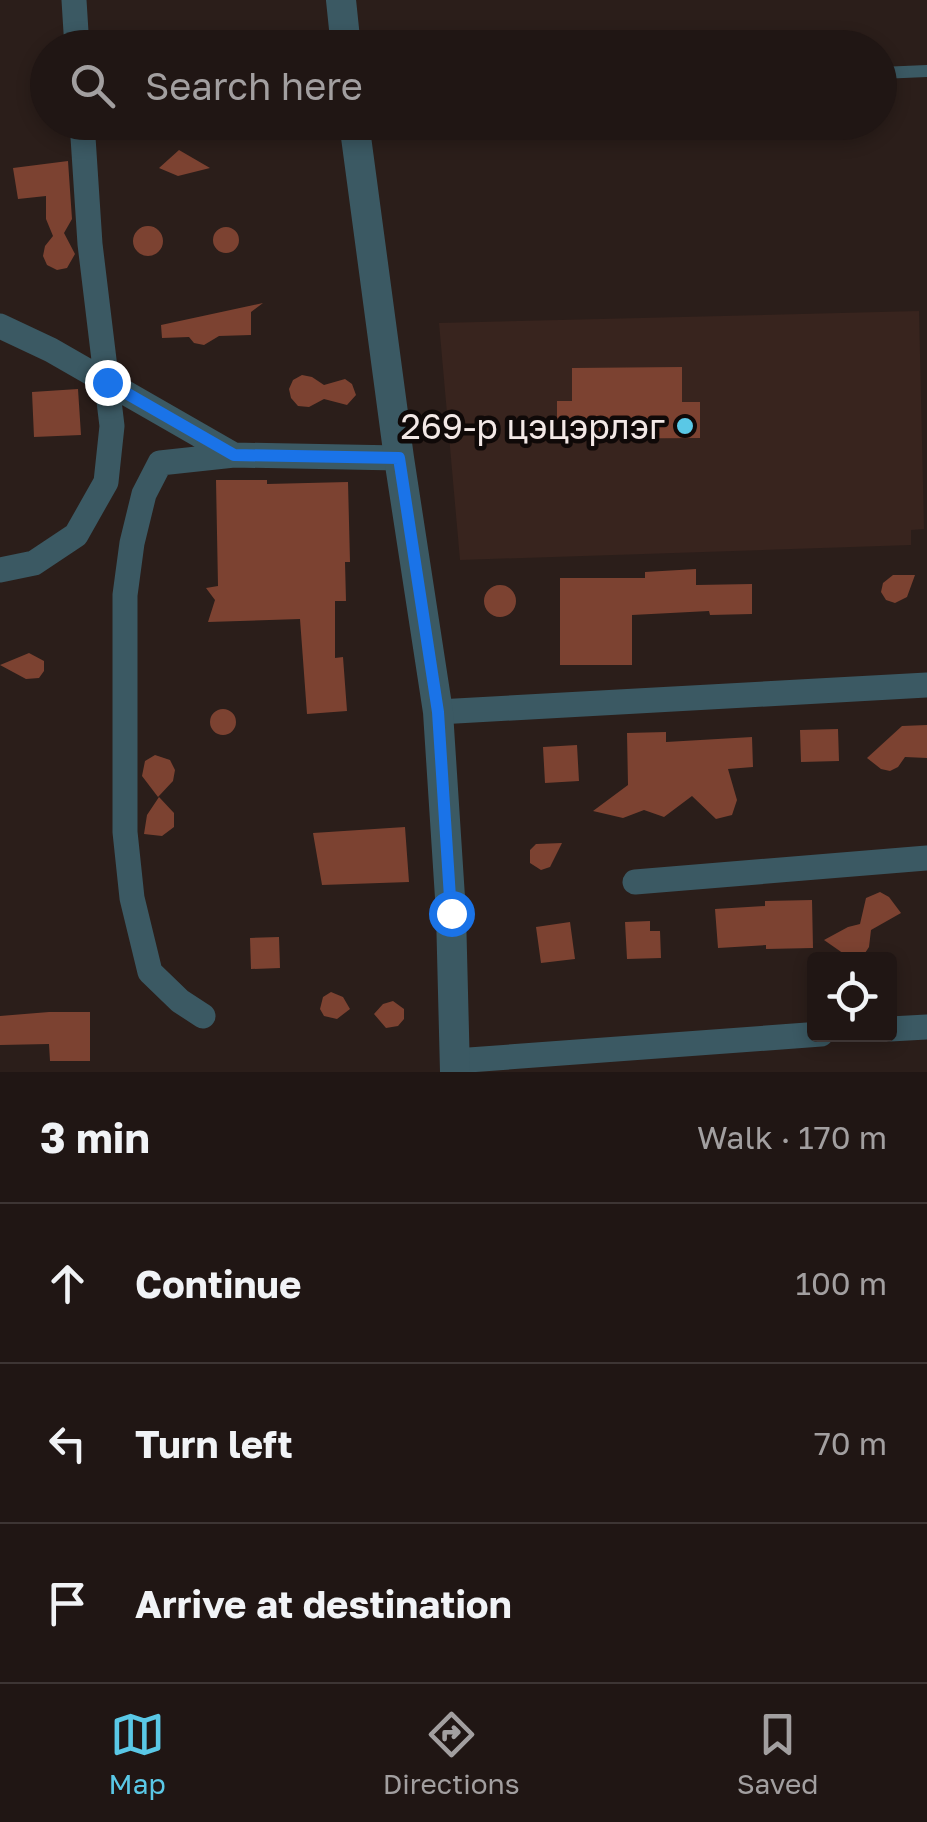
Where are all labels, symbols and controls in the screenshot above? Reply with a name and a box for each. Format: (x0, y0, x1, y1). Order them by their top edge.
search box (30, 30, 897, 140)
icon: search (65, 58, 120, 113)
text: Search here (145, 63, 363, 108)
route end (85, 360, 131, 406)
place label: 269-р цэцэрлэг (400, 405, 665, 447)
marker: 269-р цэцэрлэг (674, 415, 696, 437)
route start (429, 891, 475, 937)
map controls (807, 952, 897, 1042)
button: locate (807, 952, 897, 1042)
text: 3 min (40, 1112, 150, 1162)
text: Walk · 170 m (697, 1118, 887, 1156)
icon: ahead (40, 1256, 95, 1311)
text: Continue (135, 1261, 301, 1306)
text: 100 m (795, 1264, 887, 1302)
icon: left (40, 1416, 95, 1471)
text: Turn left (135, 1421, 293, 1466)
text: 70 m (814, 1424, 887, 1462)
icon: arrive (40, 1576, 95, 1631)
text: Arrive at destination (135, 1581, 512, 1626)
tab: Map (109, 1707, 166, 1800)
tab: Directions (383, 1707, 520, 1800)
tab: Saved (737, 1707, 818, 1800)

